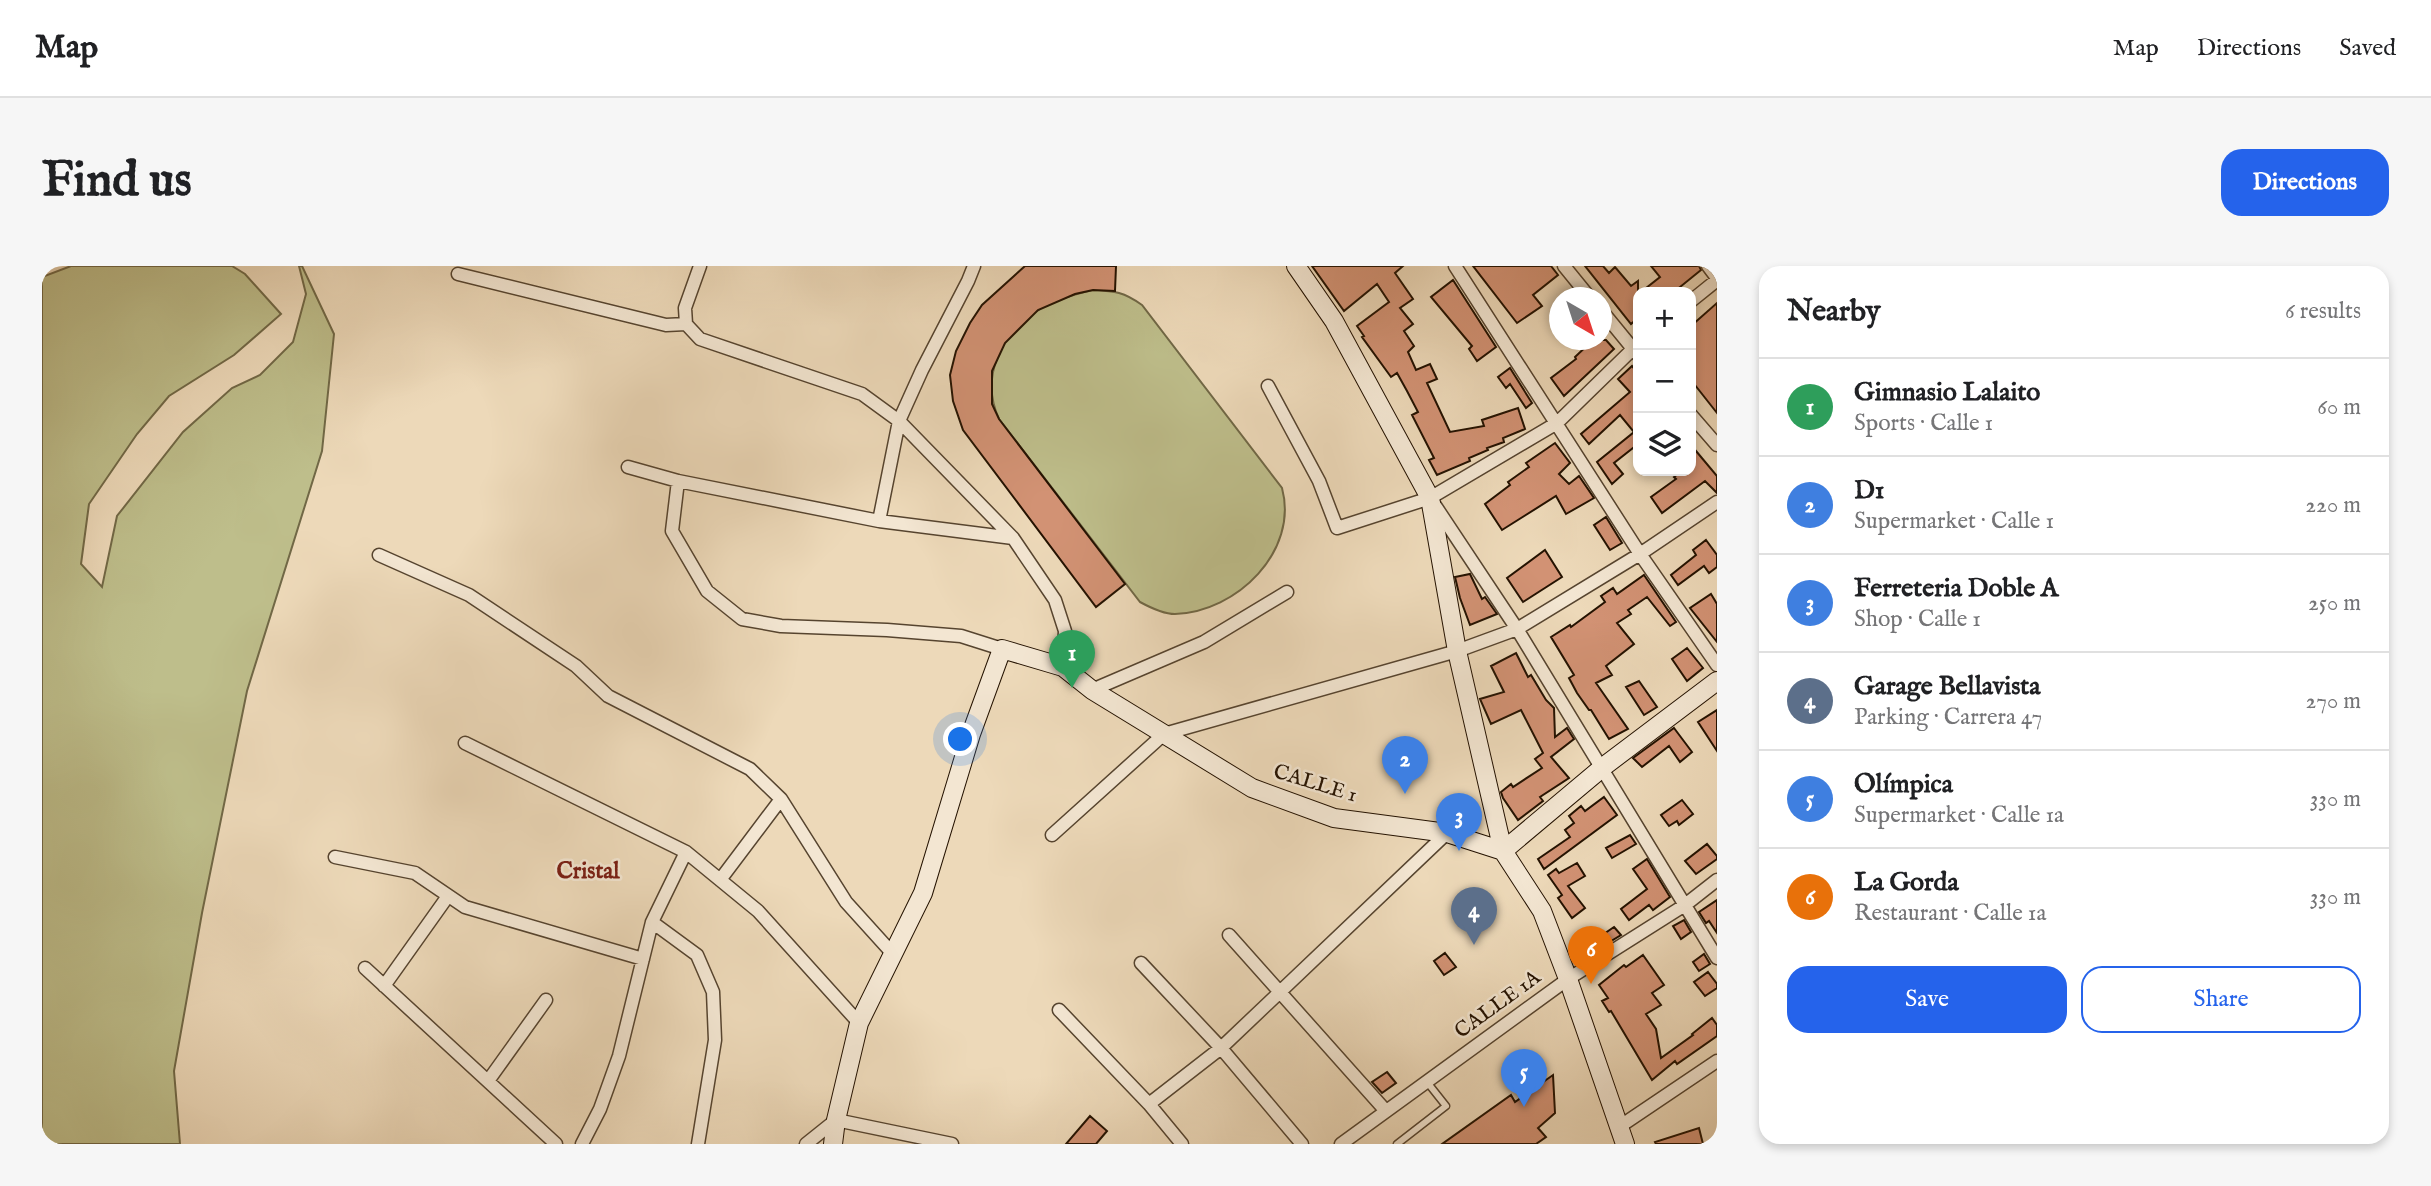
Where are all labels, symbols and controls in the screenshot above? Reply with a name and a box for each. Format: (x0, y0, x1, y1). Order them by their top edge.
text: Map (35, 27, 98, 69)
text: Map (2113, 33, 2159, 64)
text: Directions (2197, 33, 2301, 64)
text: Saved (2339, 33, 2396, 64)
button: Directions (2221, 149, 2389, 216)
text: Find us (42, 151, 192, 213)
north arrow (1549, 287, 1612, 350)
map controls (1633, 287, 1696, 476)
button: + (1633, 287, 1696, 350)
text: Nearby (1787, 293, 1880, 331)
text: 6 results (2285, 297, 2361, 326)
button: − (1633, 350, 1696, 413)
text: Gimnasio Lalaito (1854, 376, 2040, 409)
text: 1 (1806, 393, 1814, 422)
text: 60 m (2317, 393, 2361, 422)
text: Sports · Calle 1 (1854, 409, 1993, 438)
button: layers (1633, 413, 1696, 476)
text: D1 (1854, 474, 1885, 507)
text: 2 (1805, 491, 1815, 520)
text: 220 m (2305, 491, 2361, 520)
text: Supermarket · Calle 1 (1854, 507, 2054, 536)
text: Ferreteria Doble A (1854, 572, 2058, 605)
text: 3 (1806, 589, 1814, 618)
text: 250 m (2308, 589, 2361, 618)
text: Shop · Calle 1 (1854, 605, 1981, 634)
pin: 1 (1049, 630, 1095, 688)
text: Garage Bellavista (1854, 670, 2041, 703)
text: 4 (1804, 687, 1816, 716)
text: 270 m (2306, 687, 2361, 716)
text: Parking · Carrera 47 (1854, 703, 2042, 732)
your location (943, 722, 977, 756)
pin: 2 (1382, 736, 1428, 794)
street label: CALLE 1 (1270, 759, 1360, 809)
text: Olímpica (1854, 768, 1953, 801)
text: 5 (1806, 785, 1814, 814)
text: 330 m (2310, 785, 2361, 814)
pin: 3 (1436, 793, 1482, 851)
text: Supermarket · Calle 1a (1854, 801, 2064, 830)
district label: Cristal (556, 857, 620, 886)
text: La Gorda (1854, 866, 1959, 899)
text: 6 (1805, 883, 1815, 912)
text: 330 m (2310, 883, 2361, 912)
pin: 4 (1451, 887, 1497, 945)
text: Restaurant · Calle 1a (1854, 899, 2046, 928)
pin: 6 (1568, 926, 1614, 984)
street label: CALLE 1A (1450, 964, 1547, 1045)
button: Save (1787, 966, 2067, 1033)
button: Share (2081, 966, 2361, 1033)
pin: 5 (1501, 1049, 1547, 1107)

